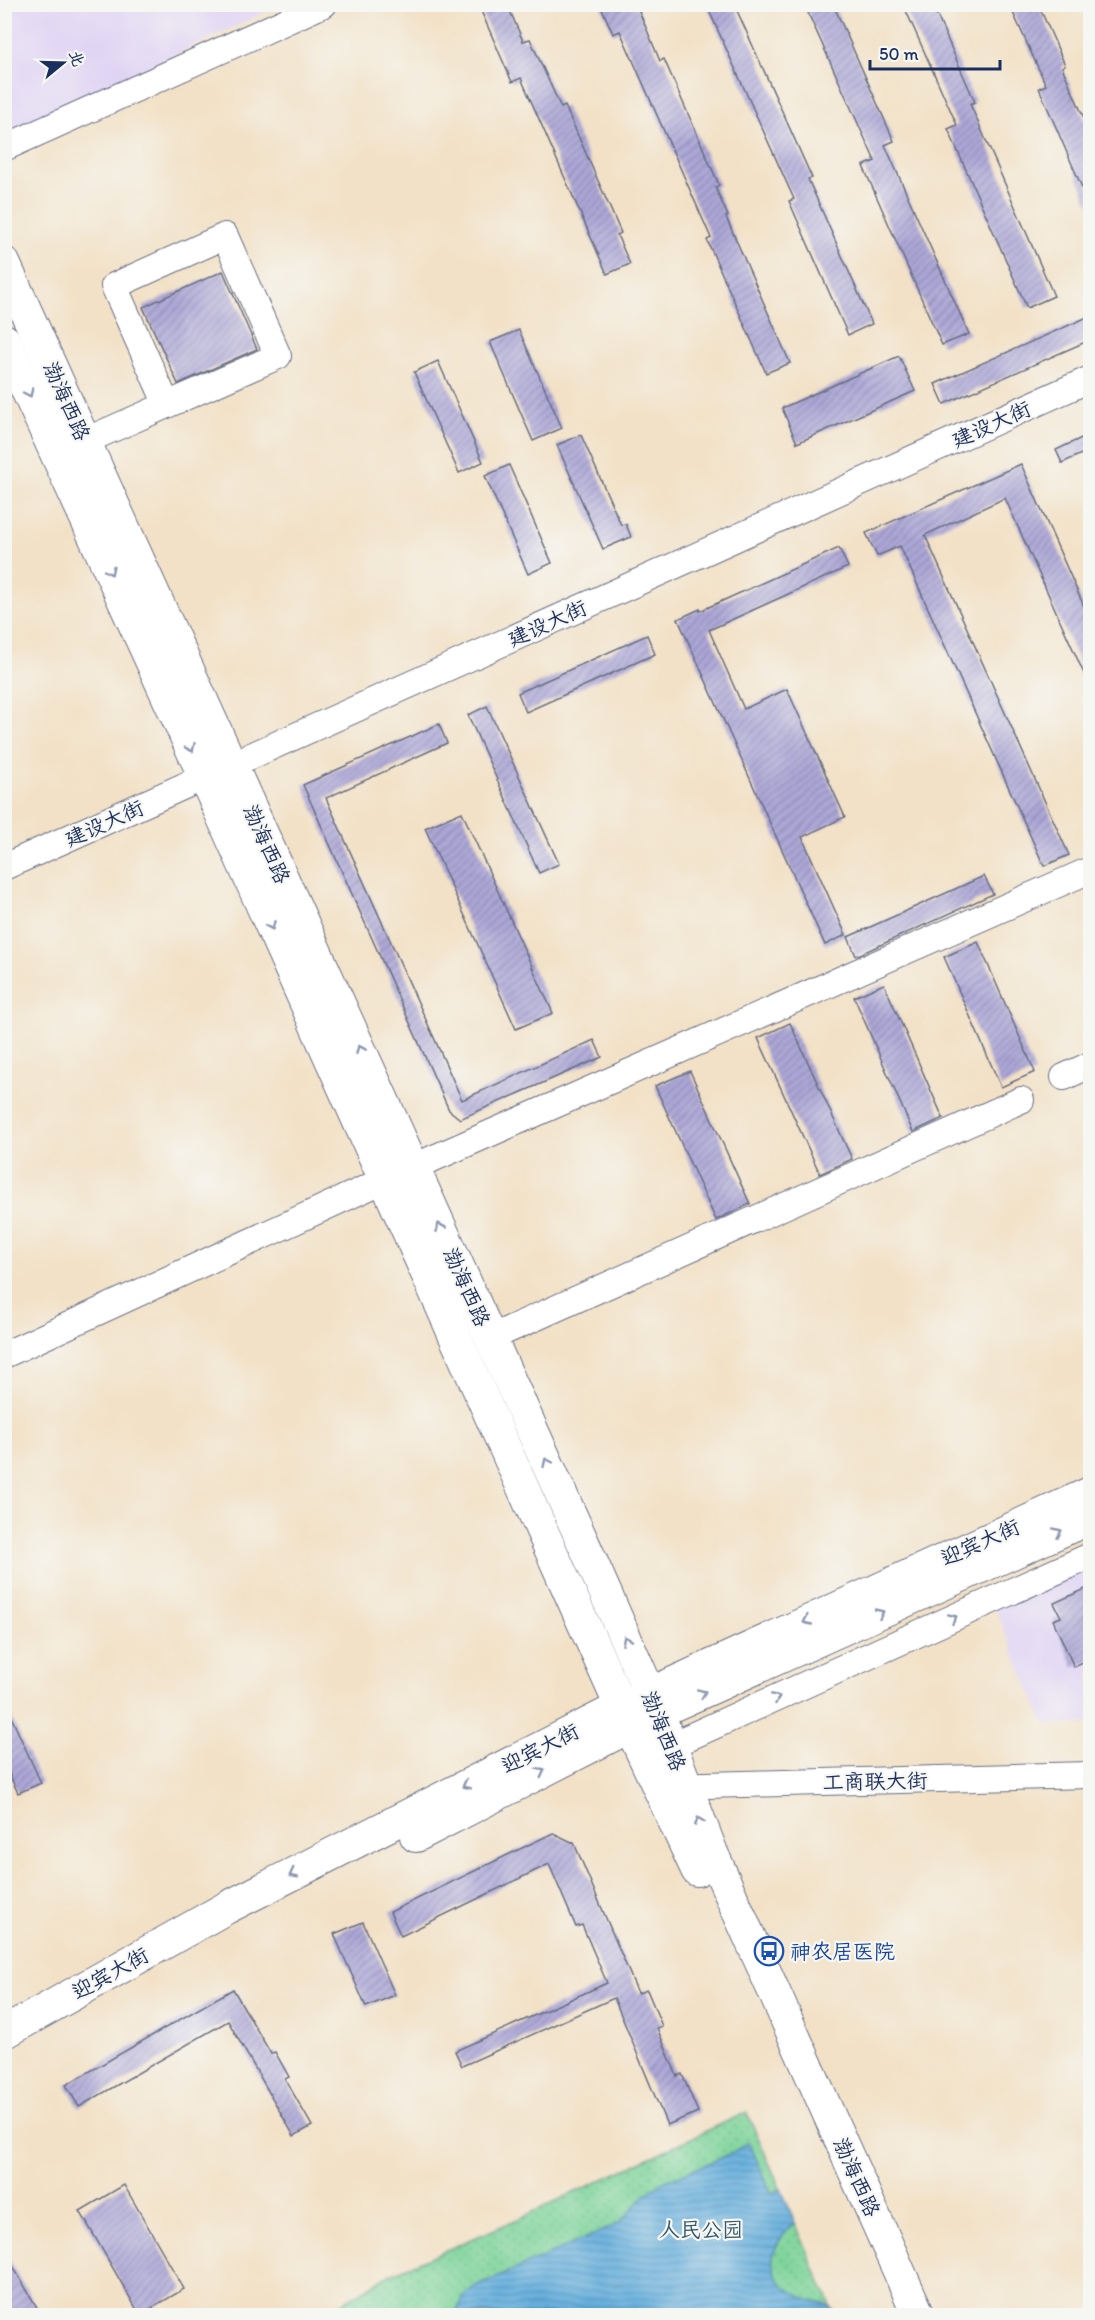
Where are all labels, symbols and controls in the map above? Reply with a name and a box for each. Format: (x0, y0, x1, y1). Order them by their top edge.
north arrow (33, 33, 93, 93)
scale bar (870, 33, 1000, 71)
text: 50 m (879, 43, 919, 65)
text: 北 (65, 48, 88, 69)
street label: 渤海西路 (38, 358, 96, 444)
one-way arrow (22, 387, 34, 398)
street label: 建设大街 (948, 395, 1034, 453)
one-way arrow (103, 564, 115, 575)
street label: 建设大街 (504, 594, 590, 652)
one-way arrow (184, 741, 196, 752)
street label: 建设大街 (61, 794, 147, 852)
street label: 渤海西路 (238, 801, 296, 887)
one-way arrow (264, 920, 276, 931)
one-way arrow (355, 1044, 367, 1055)
one-way arrow (436, 1222, 448, 1233)
street label: 渤海西路 (438, 1244, 496, 1330)
one-way arrow (542, 1457, 554, 1468)
street label: 迎宾大街 (937, 1513, 1023, 1571)
one-way arrow (1052, 1528, 1063, 1540)
one-way arrow (874, 1608, 885, 1620)
one-way arrow (803, 1613, 814, 1625)
one-way arrow (947, 1613, 958, 1625)
one-way arrow (622, 1635, 634, 1646)
street label: 渤海西路 (637, 1687, 691, 1775)
one-way arrow (696, 1688, 707, 1700)
one-way arrow (769, 1693, 780, 1705)
street label: 迎宾大街 (497, 1718, 583, 1778)
one-way arrow (535, 1768, 545, 1779)
street label: 工商联大街 (822, 1768, 928, 1794)
one-way arrow (462, 1778, 473, 1789)
one-way arrow (694, 1816, 707, 1826)
one-way arrow (288, 1867, 299, 1878)
bus stop icon: 神农居医院 (753, 1935, 785, 1967)
place label: 神农居医院 (790, 1939, 895, 1964)
street label: 迎宾大街 (67, 1942, 153, 2004)
street label: 渤海西路 (828, 2134, 886, 2220)
park label: 人民公园 (659, 2217, 743, 2242)

